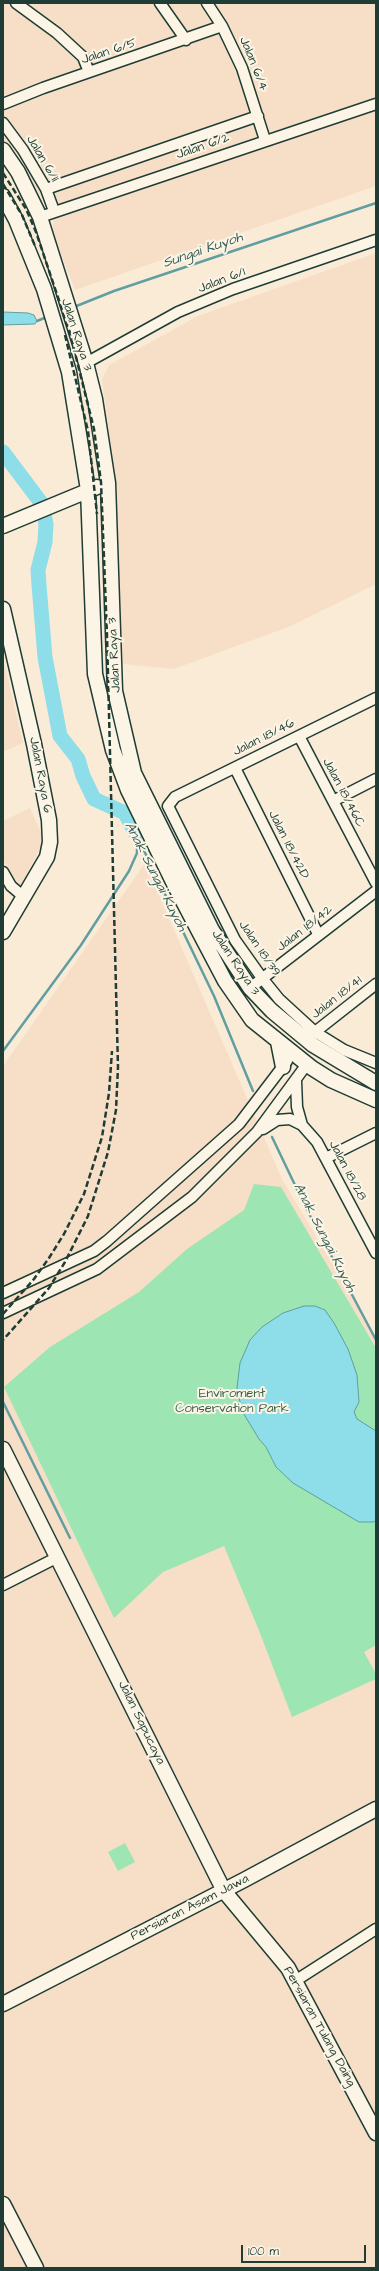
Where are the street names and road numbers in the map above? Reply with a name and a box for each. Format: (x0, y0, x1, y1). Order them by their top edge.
street label: Jalan 6/4 (235, 35, 271, 93)
street label: Jalan 6/5 (79, 36, 139, 68)
street label: Jalan 6/2 (174, 131, 232, 163)
street label: Jalan 6/11 (22, 133, 62, 185)
street label: Jalan 6/1 (196, 265, 248, 297)
street label: Jalan Raya 3 (57, 297, 95, 373)
street label: Jalan Raya 3 (105, 617, 125, 693)
street label: Jalan 18/46 (231, 716, 297, 760)
street label: Jalan Raya 6 (25, 736, 55, 814)
street label: Jalan 18/46C (318, 756, 368, 830)
street label: Jalan 18/42D (264, 808, 312, 882)
street label: Jalan 18/42 (274, 902, 336, 956)
street label: Jalan 18/39 (235, 918, 283, 980)
street label: Jalan Raya 3 (207, 927, 263, 999)
street label: Jalan 18/41 (308, 973, 366, 1023)
street label: Jalan 18/28 (325, 1138, 369, 1204)
street label: Jalan Sapucaya (114, 1679, 168, 1767)
street label: Persiaran Asam Jawa (128, 1871, 252, 1945)
street label: Persiaran Tulang Daing (279, 1964, 359, 2090)

